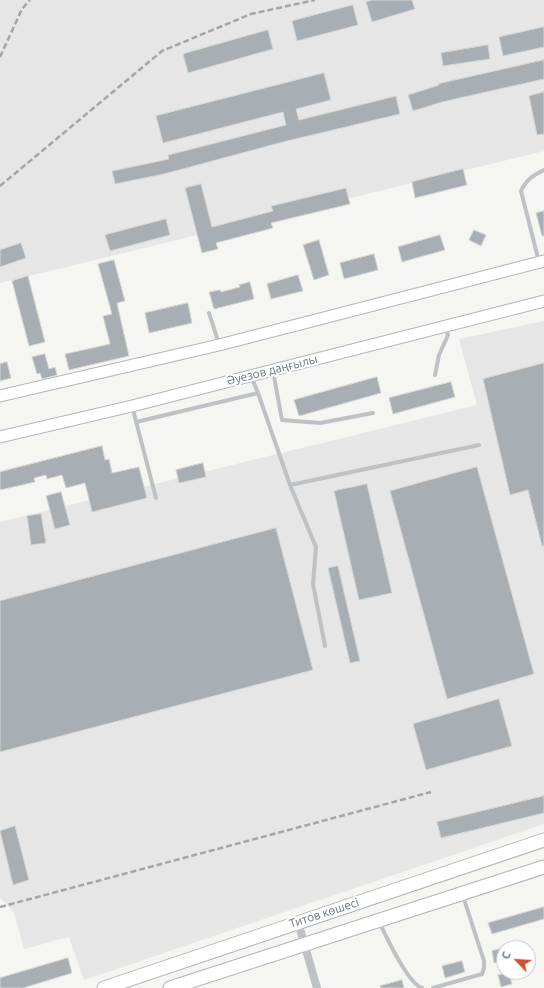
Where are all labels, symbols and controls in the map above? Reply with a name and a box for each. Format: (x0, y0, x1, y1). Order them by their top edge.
street label: Әуезов даңғылы (225, 352, 319, 388)
street label: Титов көшесі (287, 895, 361, 931)
north arrow (496, 940, 536, 980)
text: С (499, 950, 513, 961)

